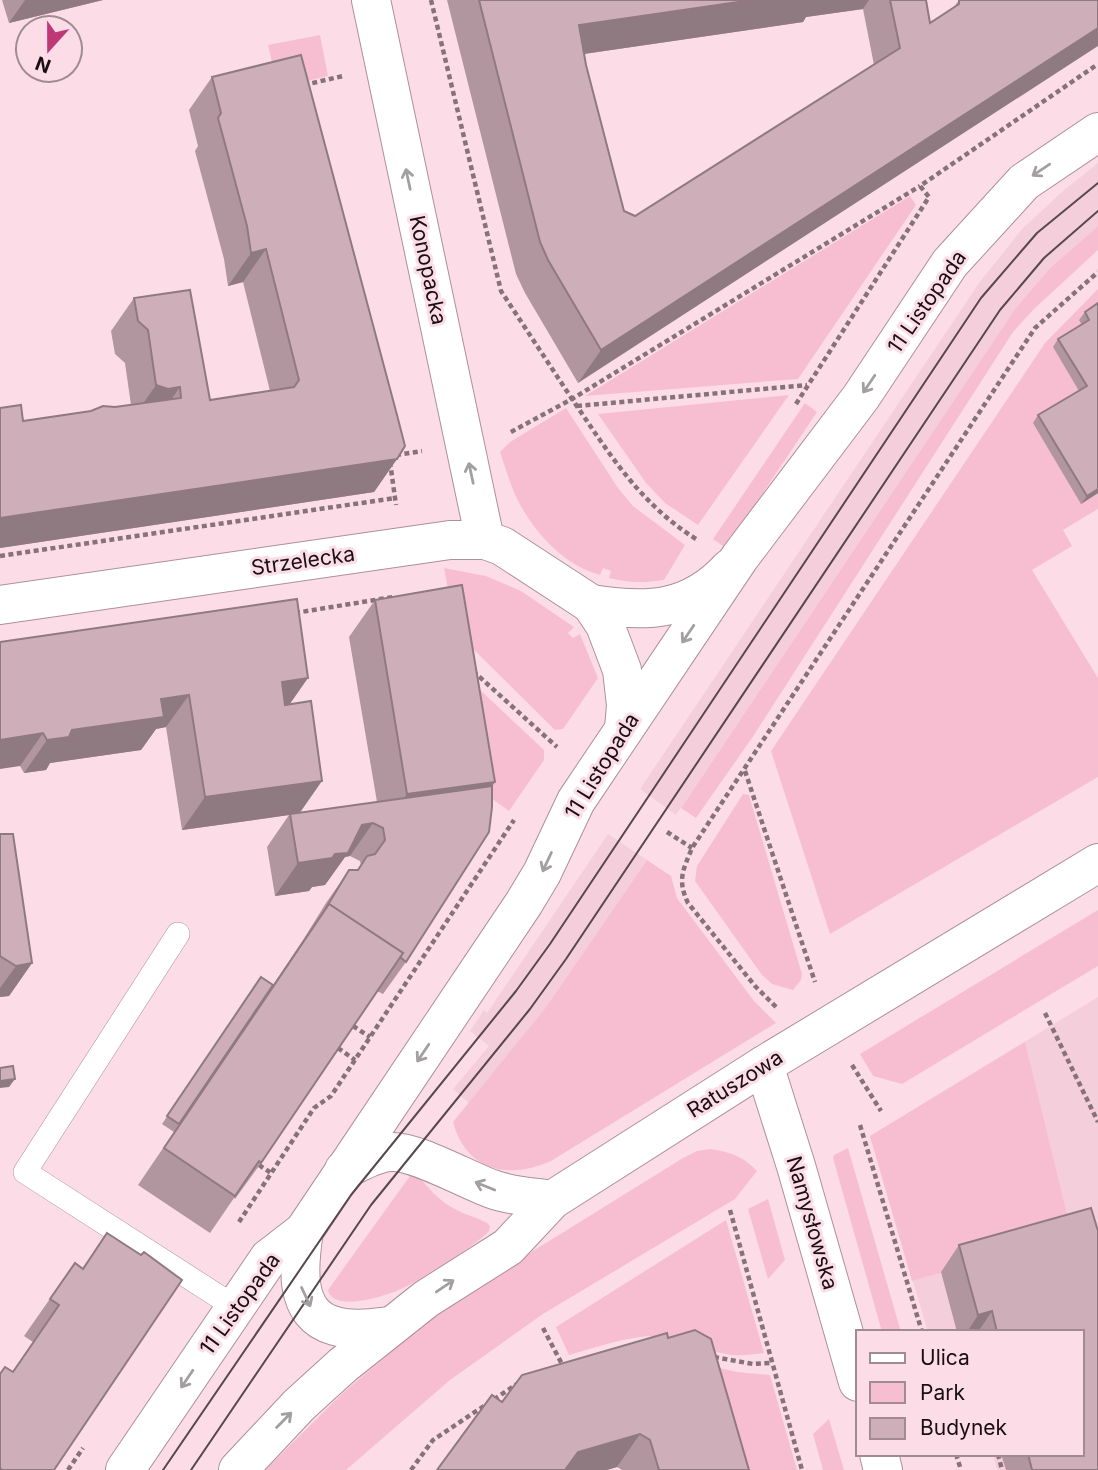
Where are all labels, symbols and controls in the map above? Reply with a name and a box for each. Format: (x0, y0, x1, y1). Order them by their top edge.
north arrow (14, 14, 84, 84)
text: N (32, 51, 54, 78)
one-way arrow (1032, 163, 1051, 177)
one-way arrow (401, 168, 415, 191)
street label: Konopacka (405, 213, 452, 327)
street label: 11 Listopada (882, 245, 971, 358)
one-way arrow (862, 374, 876, 393)
one-way arrow (463, 463, 476, 485)
street label: Strzelecka (249, 541, 356, 580)
one-way arrow (681, 624, 696, 643)
street label: 11 Listopada (559, 708, 644, 823)
one-way arrow (540, 851, 553, 873)
one-way arrow (416, 1043, 430, 1062)
street label: Ratuszowa (682, 1044, 787, 1123)
street label: Namysłowska (782, 1153, 843, 1292)
one-way arrow (475, 1178, 497, 1191)
street label: 11 Listopada (194, 1248, 285, 1360)
one-way arrow (435, 1279, 454, 1294)
one-way arrow (300, 1286, 313, 1307)
legend (856, 1330, 1084, 1456)
text: Ulica (920, 1345, 970, 1370)
one-way arrow (179, 1369, 193, 1389)
text: Park (920, 1380, 965, 1405)
one-way arrow (276, 1412, 293, 1429)
text: Budynek (920, 1415, 1008, 1440)

